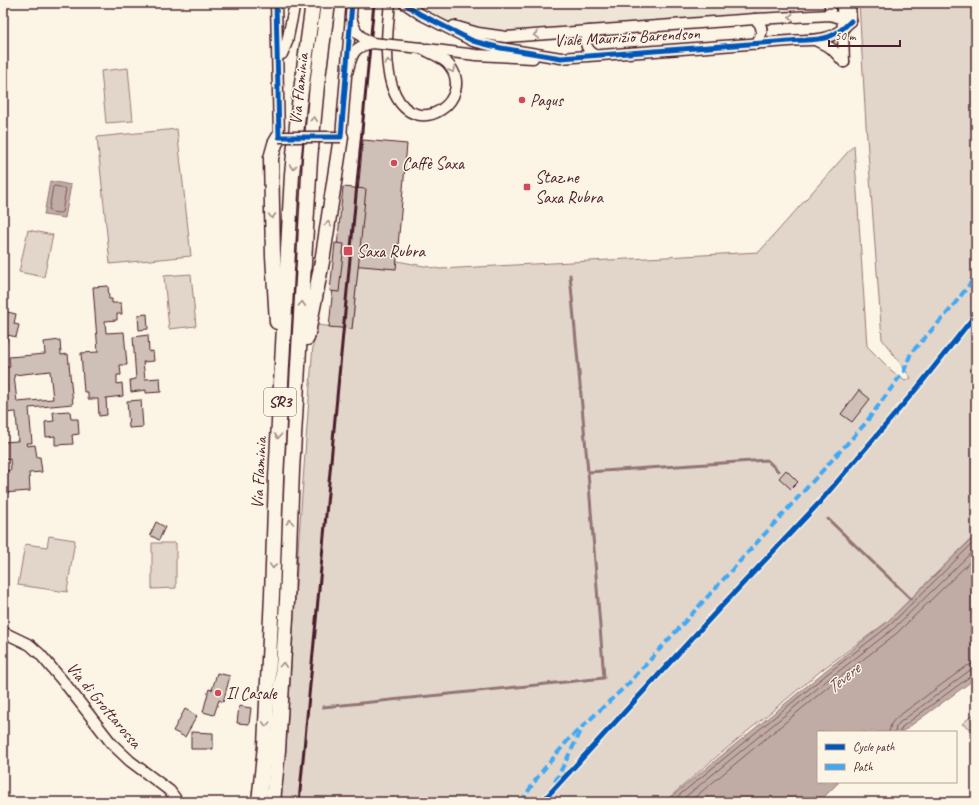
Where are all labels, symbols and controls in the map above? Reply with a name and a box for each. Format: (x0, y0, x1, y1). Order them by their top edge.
one-way arrow (788, 13, 794, 21)
scale bar (829, 22, 900, 48)
street label: Viale Maurizio Barendson (554, 23, 701, 51)
text: 50 m (835, 28, 857, 44)
one-way arrow (533, 30, 539, 39)
street label: Via Flaminia (285, 50, 313, 126)
one-way arrow (383, 59, 392, 66)
one-way arrow (447, 66, 454, 73)
place label: Pagus (530, 90, 564, 111)
marker: Pagus (517, 95, 527, 105)
one-way arrow (309, 116, 318, 122)
place label: Caffè Saxa (402, 153, 465, 174)
marker: Caffè Saxa (389, 158, 399, 168)
one-way arrow (289, 164, 298, 170)
place label: Staz.ne Saxa Rubra (535, 167, 605, 208)
marker: Staz.ne Saxa Rubra (522, 182, 532, 192)
one-way arrow (268, 213, 276, 219)
one-way arrow (323, 221, 332, 227)
place label: Saxa Rubra (357, 241, 427, 262)
marker: Saxa Rubra (342, 245, 354, 257)
one-way arrow (297, 301, 306, 307)
road number: SR3 (264, 388, 296, 416)
one-way arrow (274, 433, 283, 439)
street label: Via Flaminia (247, 435, 271, 509)
one-way arrow (286, 519, 295, 525)
one-way arrow (269, 563, 277, 569)
water label: Tevere (822, 656, 867, 698)
street label: Via di Grottarossa (62, 658, 147, 754)
one-way arrow (279, 662, 288, 668)
place label: Il Casale (226, 683, 278, 704)
marker: Il Casale (213, 688, 223, 698)
one-way arrow (261, 721, 270, 727)
legend (817, 731, 957, 783)
text: Cycle path (853, 739, 895, 755)
text: Path (853, 759, 873, 775)

